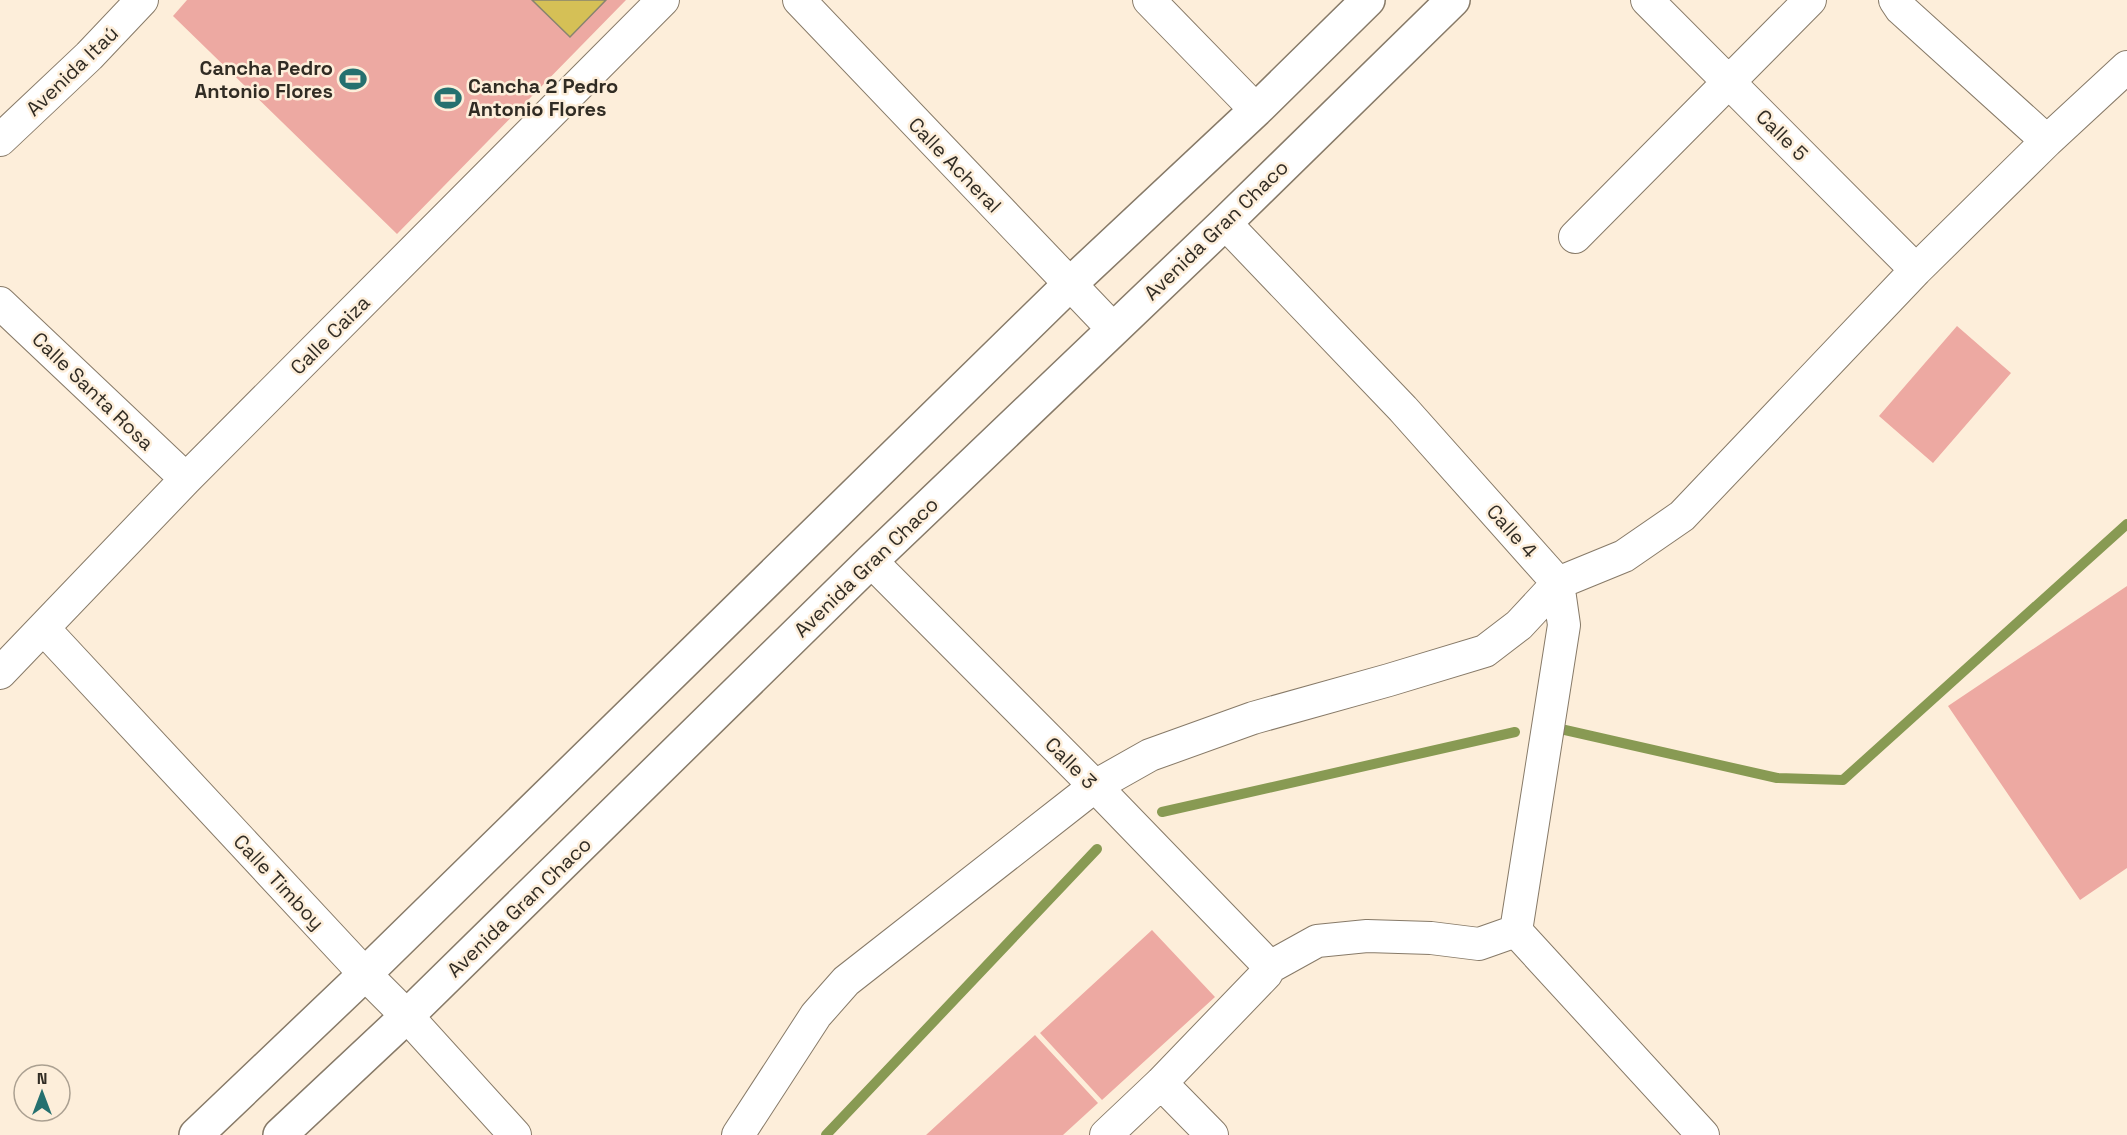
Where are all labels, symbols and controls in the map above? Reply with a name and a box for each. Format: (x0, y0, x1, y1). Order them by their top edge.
street label: Avenida Itaú (20, 20, 124, 122)
place label: Cancha Pedro Antonio Flores (195, 55, 333, 104)
sports icon: Cancha Pedro Antonio Flores (338, 64, 368, 94)
place label: Cancha 2 Pedro Antonio Flores (468, 73, 618, 122)
sports icon: Cancha 2 Pedro Antonio Flores (433, 83, 463, 113)
street label: Calle 5 (1750, 103, 1814, 167)
street label: Calle Acheral (903, 112, 1007, 218)
street label: Avenida Gran Chaco (1138, 154, 1294, 306)
street label: Calle Caiza (285, 290, 375, 380)
street label: Calle Santa Rosa (27, 326, 159, 456)
street label: Avenida Gran Chaco (788, 491, 944, 643)
street label: Calle 4 (1481, 499, 1543, 563)
street label: Calle 3 (1039, 731, 1103, 795)
street label: Calle Timboy (228, 829, 330, 935)
street label: Avenida Gran Chaco (441, 831, 597, 983)
north arrow (12, 1063, 72, 1123)
text: N (37, 1068, 47, 1089)

